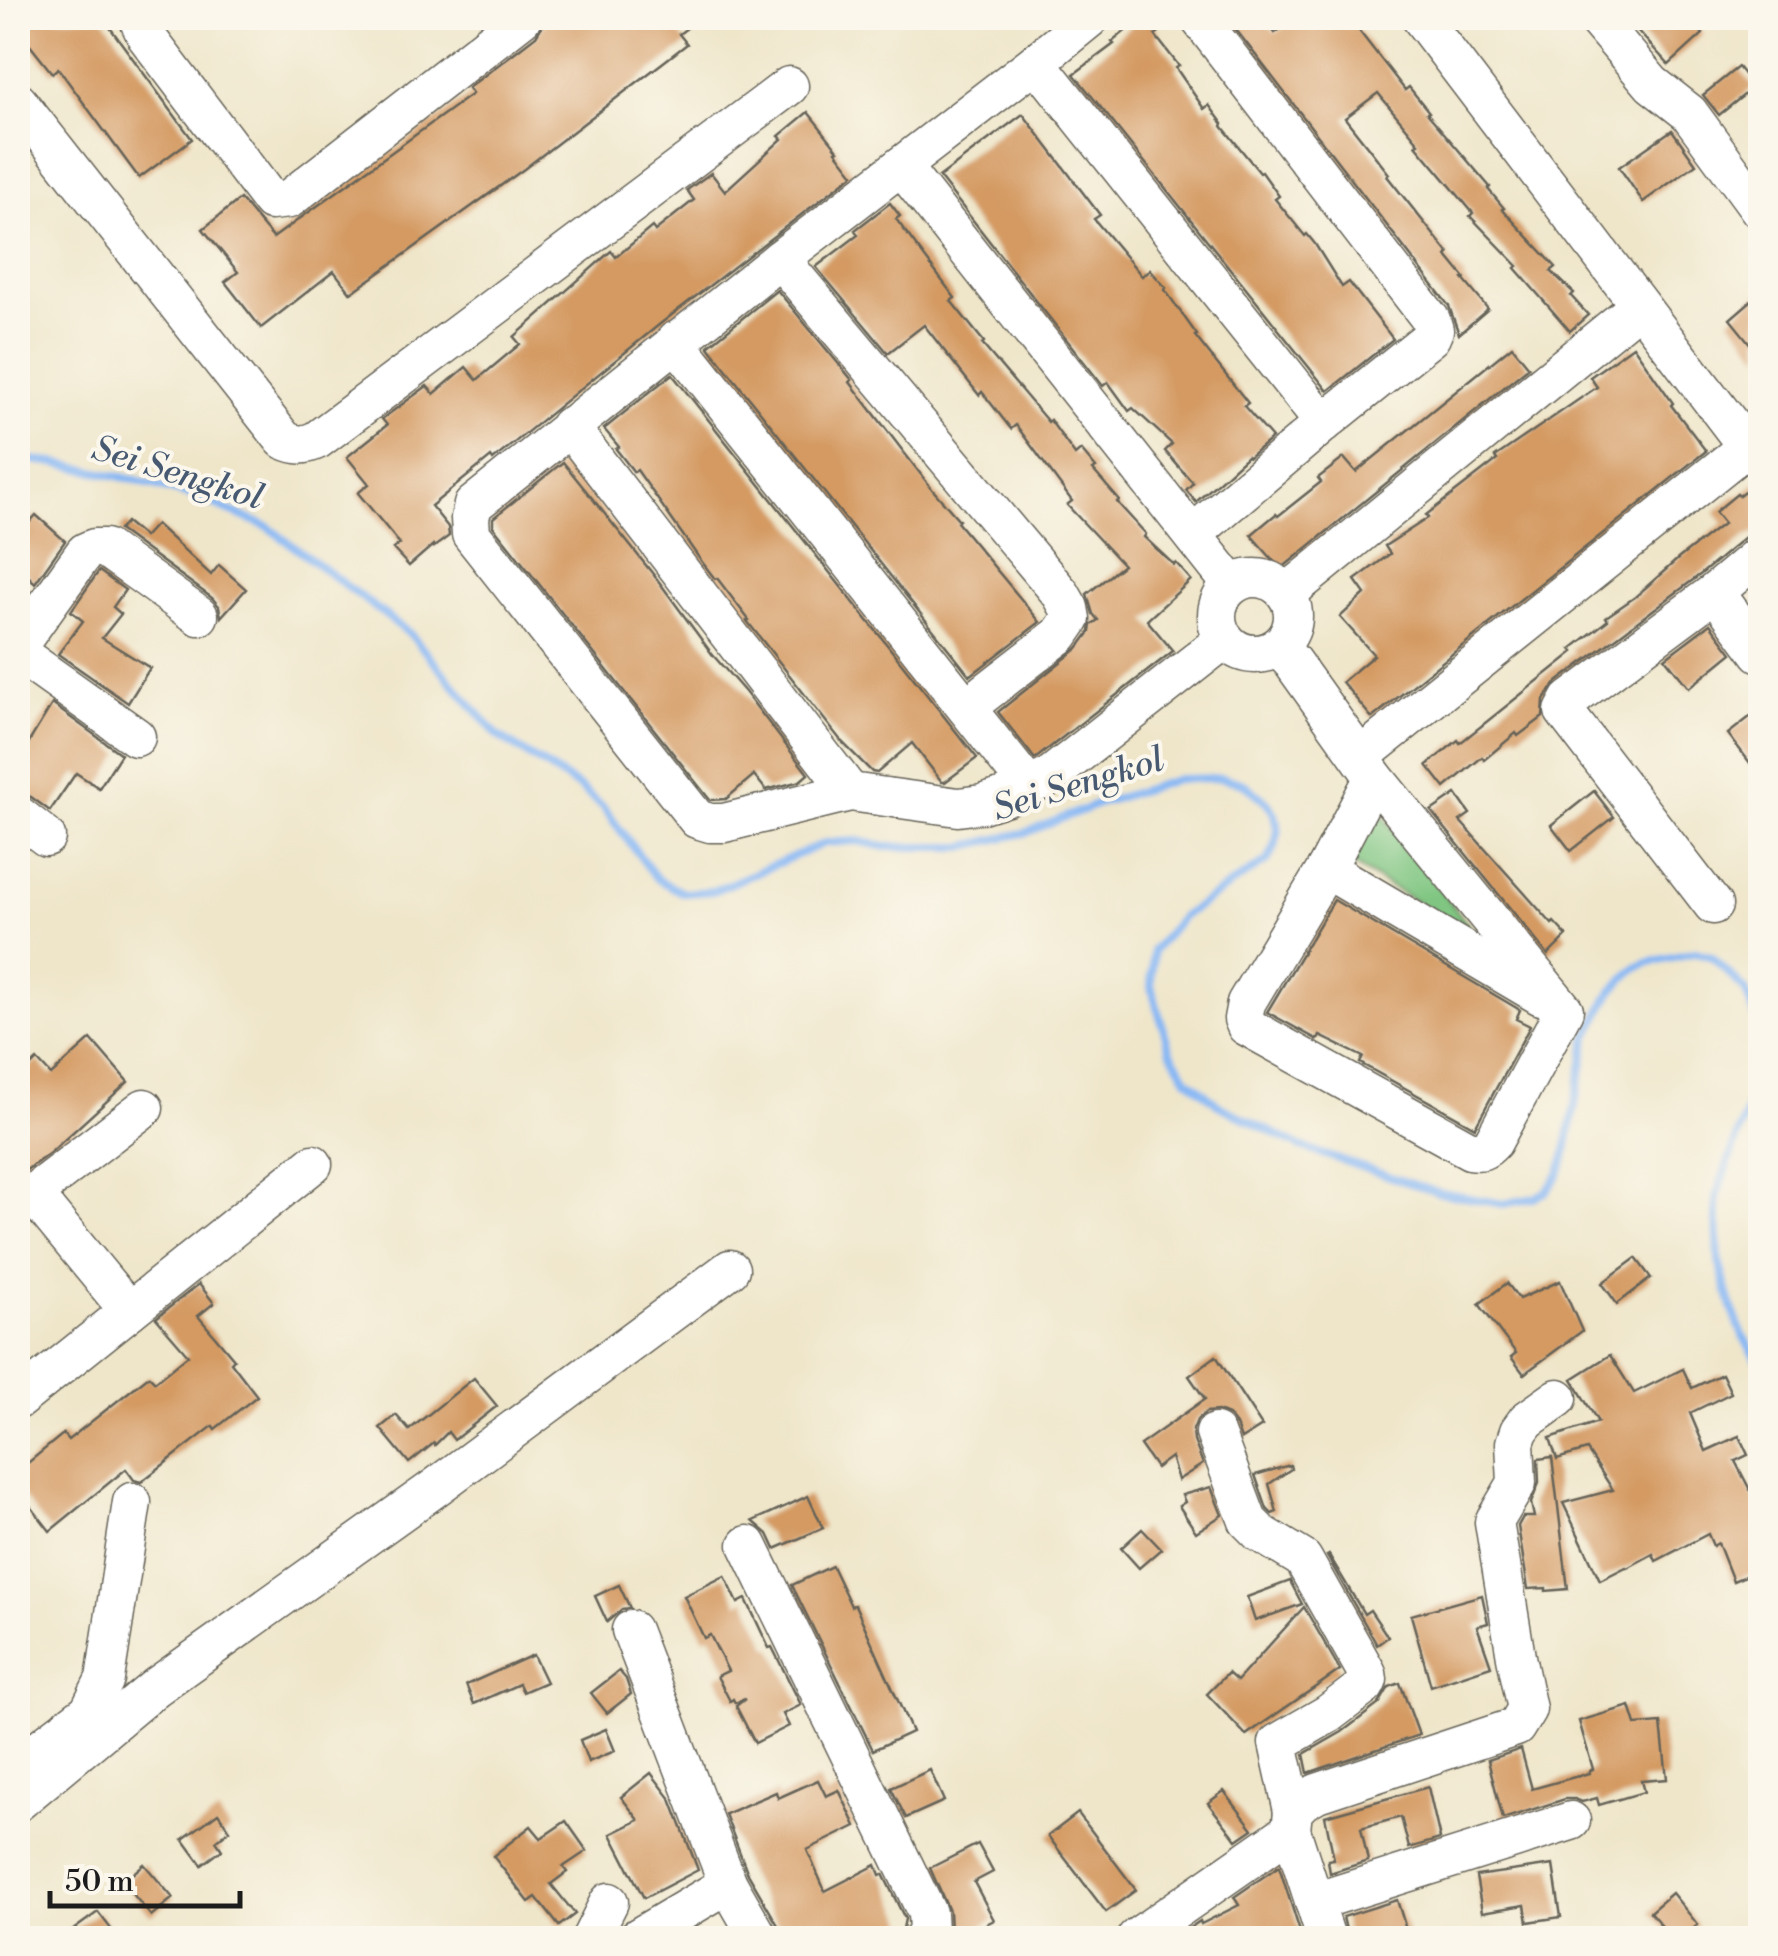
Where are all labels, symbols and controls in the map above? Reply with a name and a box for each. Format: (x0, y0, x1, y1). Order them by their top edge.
water label: Sei Sengkol (87, 427, 268, 520)
water label: Sei Sengkol (988, 738, 1169, 831)
scale bar (50, 1846, 240, 1908)
text: 50 m (65, 1863, 134, 1901)

